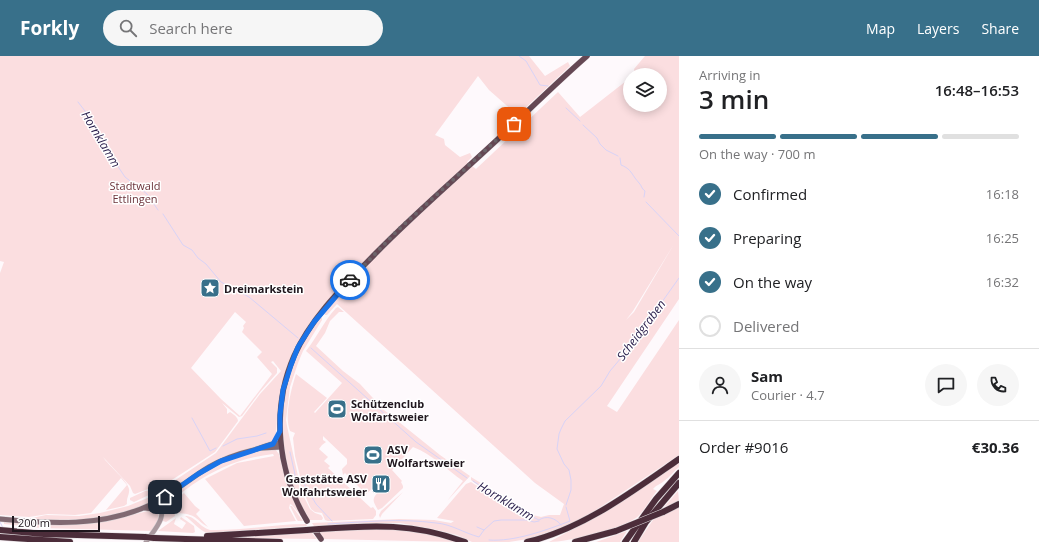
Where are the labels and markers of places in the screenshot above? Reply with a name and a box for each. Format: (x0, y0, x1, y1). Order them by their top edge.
pin (497, 107, 531, 141)
place icon: Dreimarkstein (199, 277, 221, 299)
place label: Dreimarkstein (224, 281, 304, 296)
place label: Schützenclub Wolfartsweier (351, 396, 429, 424)
sports icon: Schützenclub Wolfartsweier (326, 398, 348, 420)
place label: ASV Wolfartsweier (387, 442, 465, 470)
sports icon: ASV Wolfartsweier (362, 444, 384, 466)
place label: Gaststätte ASV Wolfahrtsweier (282, 471, 368, 499)
restaurant icon: Gaststätte ASV Wolfahrtsweier (370, 473, 392, 495)
pin (148, 480, 182, 514)

